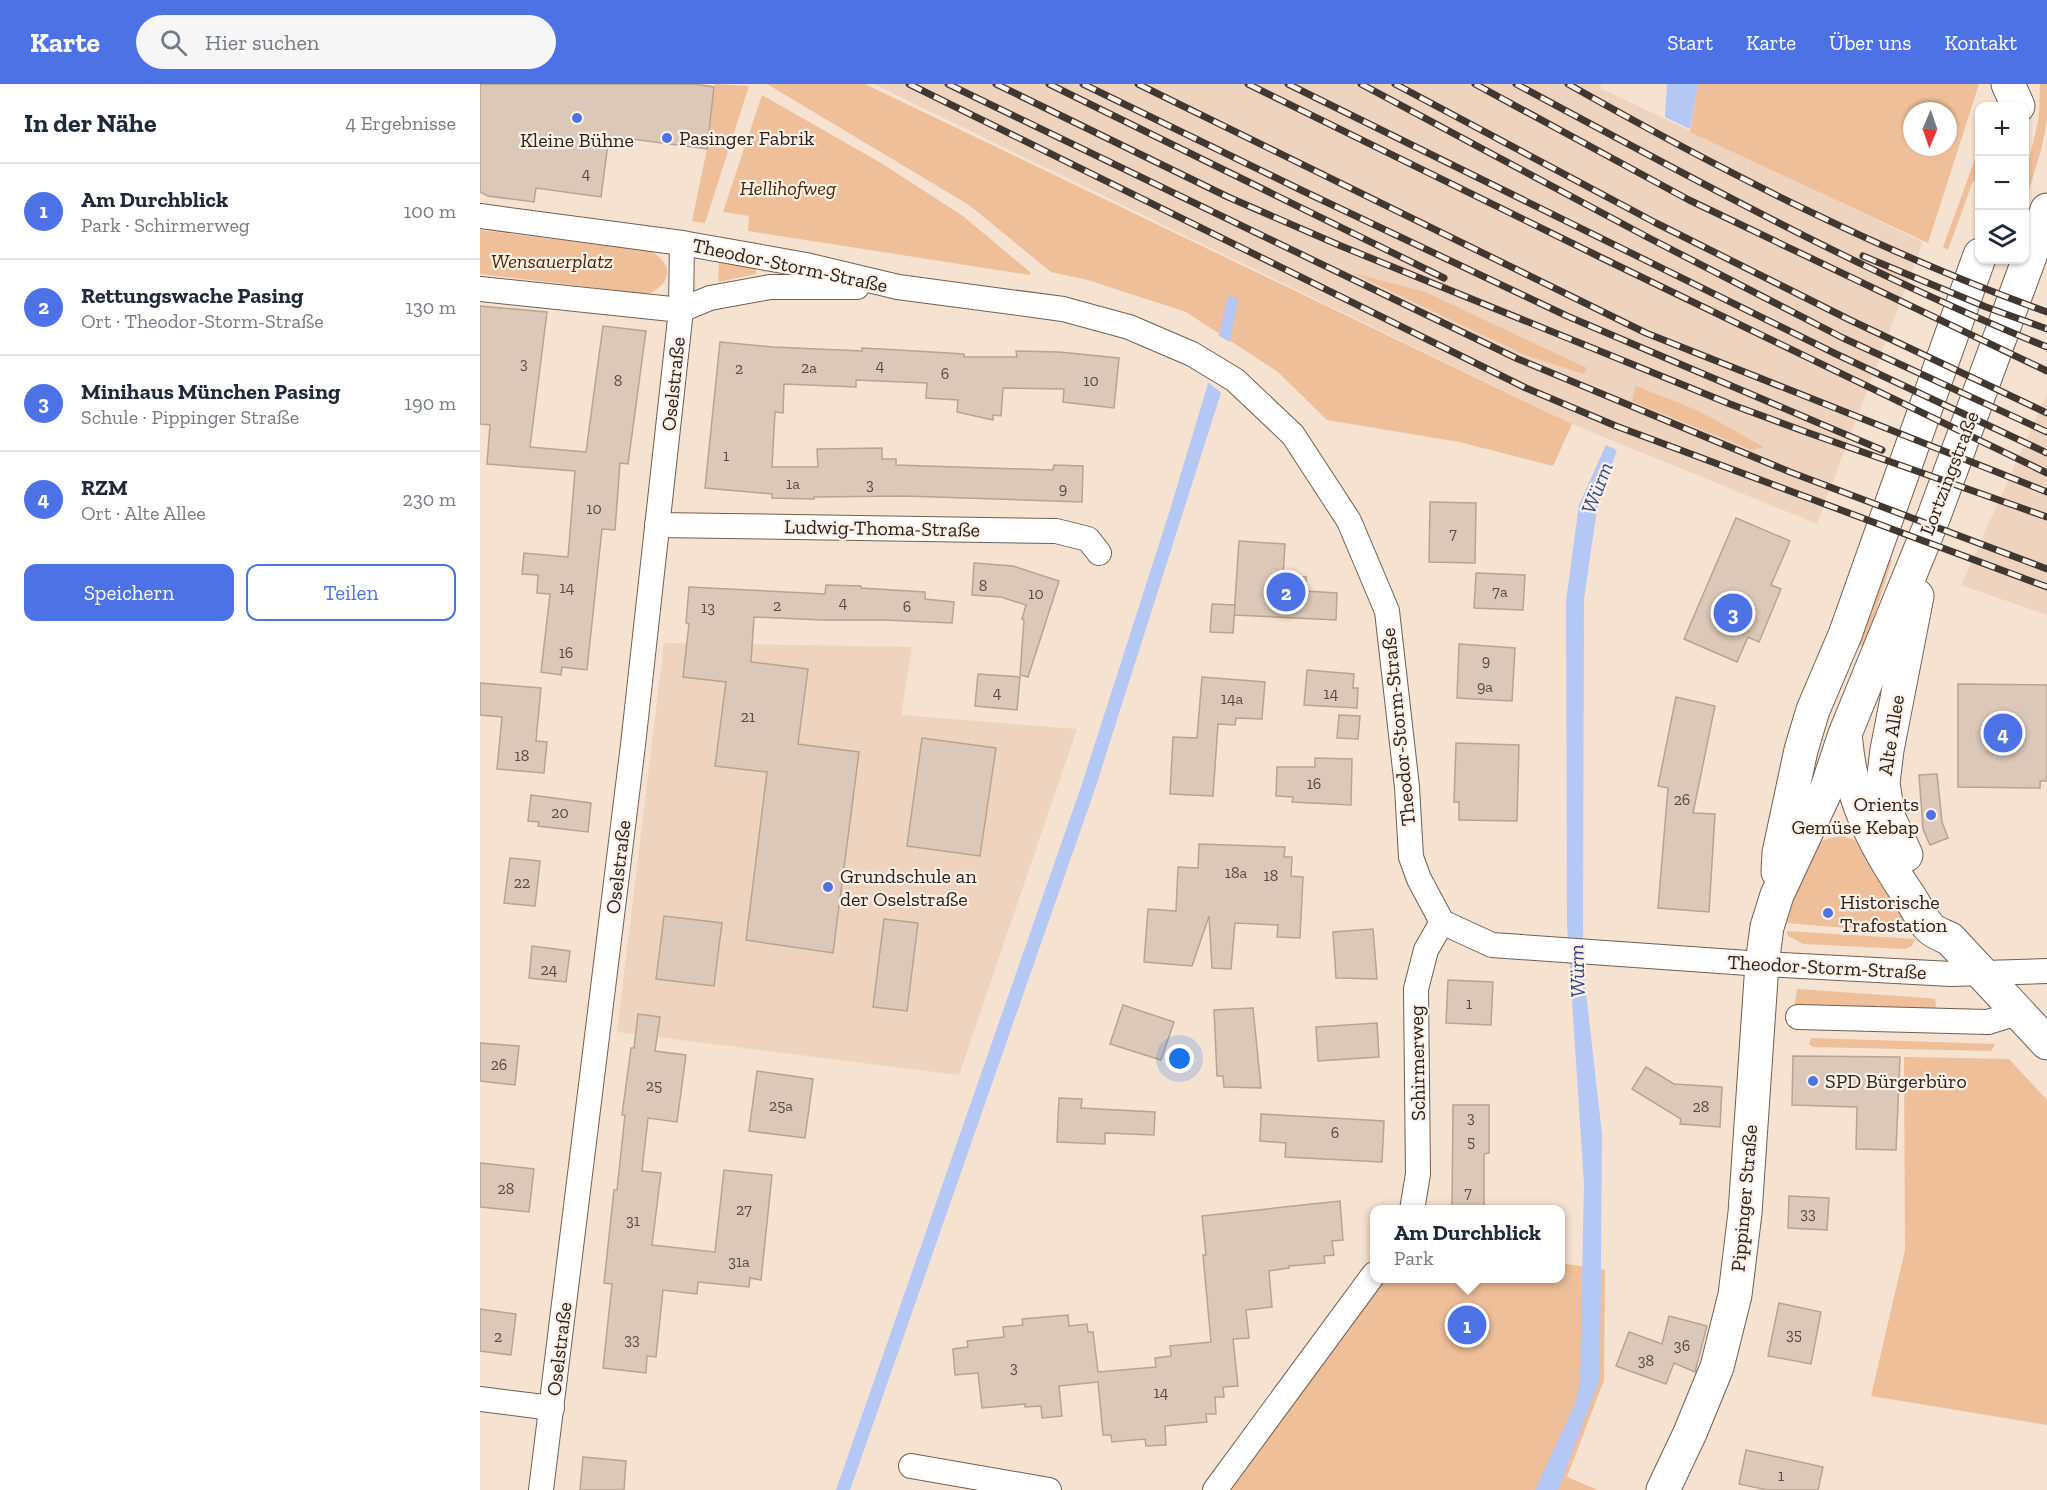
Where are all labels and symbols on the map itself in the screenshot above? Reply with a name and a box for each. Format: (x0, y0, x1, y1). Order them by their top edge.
north arrow (1903, 102, 1957, 156)
marker: Kleine Bühne (570, 111, 584, 125)
place label: Pasinger Fabrik (679, 126, 815, 150)
place label: Kleine Bühne (520, 128, 634, 152)
marker: Pasinger Fabrik (660, 131, 674, 145)
house number: 4 (582, 164, 591, 183)
park label: Hellihofweg (740, 176, 837, 200)
street label: Theodor-Storm-Straße (690, 233, 890, 297)
park label: Wensauerplatz (491, 249, 613, 273)
street label: Oselstraße (656, 336, 690, 432)
house number: 3 (520, 354, 528, 373)
house number: 4 (876, 356, 885, 375)
house number: 2a (801, 358, 817, 377)
house number: 2 (735, 359, 743, 378)
house number: 6 (941, 364, 949, 383)
house number: 8 (614, 371, 622, 390)
house number: 10 (1083, 371, 1099, 390)
street label: Lortzingstraße (1914, 408, 1984, 538)
house number: 1 (723, 446, 729, 465)
water label: Würm (1575, 459, 1618, 517)
house number: 1a (786, 474, 800, 493)
house number: 3 (866, 475, 874, 494)
house number: 9 (1059, 479, 1067, 498)
house number: 10 (586, 499, 602, 518)
street label: Ludwig-Thoma-Straße (784, 514, 980, 542)
house number: 7 (1449, 524, 1457, 543)
pin: 2 (1266, 570, 1306, 614)
house number: 8 (979, 576, 987, 595)
house number: 14 (560, 578, 575, 597)
house number: 7a (1492, 582, 1508, 601)
house number: 10 (1028, 584, 1044, 603)
pin: 3 (1714, 590, 1752, 636)
house number: 4 (839, 593, 848, 612)
house number: 2 (773, 596, 781, 615)
house number: 6 (903, 597, 911, 616)
house number: 13 (701, 598, 715, 617)
street label: Theodor-Storm-Straße (1376, 627, 1420, 827)
house number: 16 (559, 643, 573, 662)
house number: 9 (1482, 651, 1490, 670)
house number: 9a (1477, 677, 1493, 696)
house number: 4 (993, 683, 1002, 702)
house number: 14 (1324, 684, 1339, 703)
house number: 14a (1221, 689, 1244, 708)
street label: Alte Allee (1873, 693, 1909, 777)
house number: 21 (741, 707, 755, 726)
pin: 4 (1984, 710, 2023, 756)
house number: 18 (515, 746, 529, 765)
house number: 16 (1307, 774, 1321, 793)
house number: 26 (1674, 790, 1690, 809)
place label: Orients Gemüse Kebap (1791, 792, 1919, 839)
house number: 20 (551, 803, 569, 822)
marker: Orients Gemüse Kebap (1924, 808, 1938, 822)
street label: Oselstraße (600, 819, 636, 915)
house number: 18a (1225, 863, 1248, 882)
place label: Grundschule an der Oselstraße (840, 864, 977, 911)
house number: 18 (1264, 866, 1278, 885)
house number: 22 (514, 873, 530, 892)
marker: Grundschule an der Oselstraße (821, 880, 835, 894)
place label: Historische Trafostation (1840, 890, 1948, 937)
marker: Historische Trafostation (1821, 906, 1835, 920)
water label: Würm (1563, 944, 1590, 998)
street label: Theodor-Storm-Straße (1727, 950, 1927, 984)
house number: 24 (541, 960, 558, 979)
house number: 1 (1466, 994, 1472, 1013)
street label: Schirmerweg (1404, 1005, 1430, 1121)
your location (1165, 1044, 1194, 1073)
house number: 26 (491, 1055, 507, 1074)
place label: SPD Bürgerbüro (1825, 1069, 1967, 1093)
marker: SPD Bürgerbüro (1806, 1074, 1820, 1088)
house number: 25 (646, 1076, 662, 1095)
house number: 25a (769, 1096, 793, 1115)
house number: 28 (1693, 1097, 1709, 1116)
house number: 3 (1467, 1108, 1475, 1127)
house number: 6 (1331, 1123, 1339, 1142)
street label: Pippinger Straße (1726, 1123, 1762, 1273)
house number: 5 (1467, 1132, 1475, 1151)
house number: 28 (498, 1179, 514, 1198)
house number: 7 (1464, 1183, 1472, 1202)
house number: 27 (736, 1200, 752, 1219)
house number: 33 (1800, 1204, 1816, 1223)
house number: 31 (626, 1211, 640, 1230)
house number: 31a (728, 1252, 750, 1271)
street label: Oselstraße (541, 1301, 577, 1397)
pin: 1 (1448, 1302, 1486, 1348)
house number: 35 (1786, 1325, 1802, 1344)
house number: 2 (494, 1327, 502, 1346)
house number: 33 (624, 1330, 640, 1349)
house number: 36 (1674, 1336, 1690, 1355)
house number: 38 (1638, 1351, 1654, 1370)
house number: 3 (1010, 1358, 1018, 1377)
house number: 14 (1154, 1383, 1169, 1402)
house number: 1 (1778, 1466, 1784, 1485)

